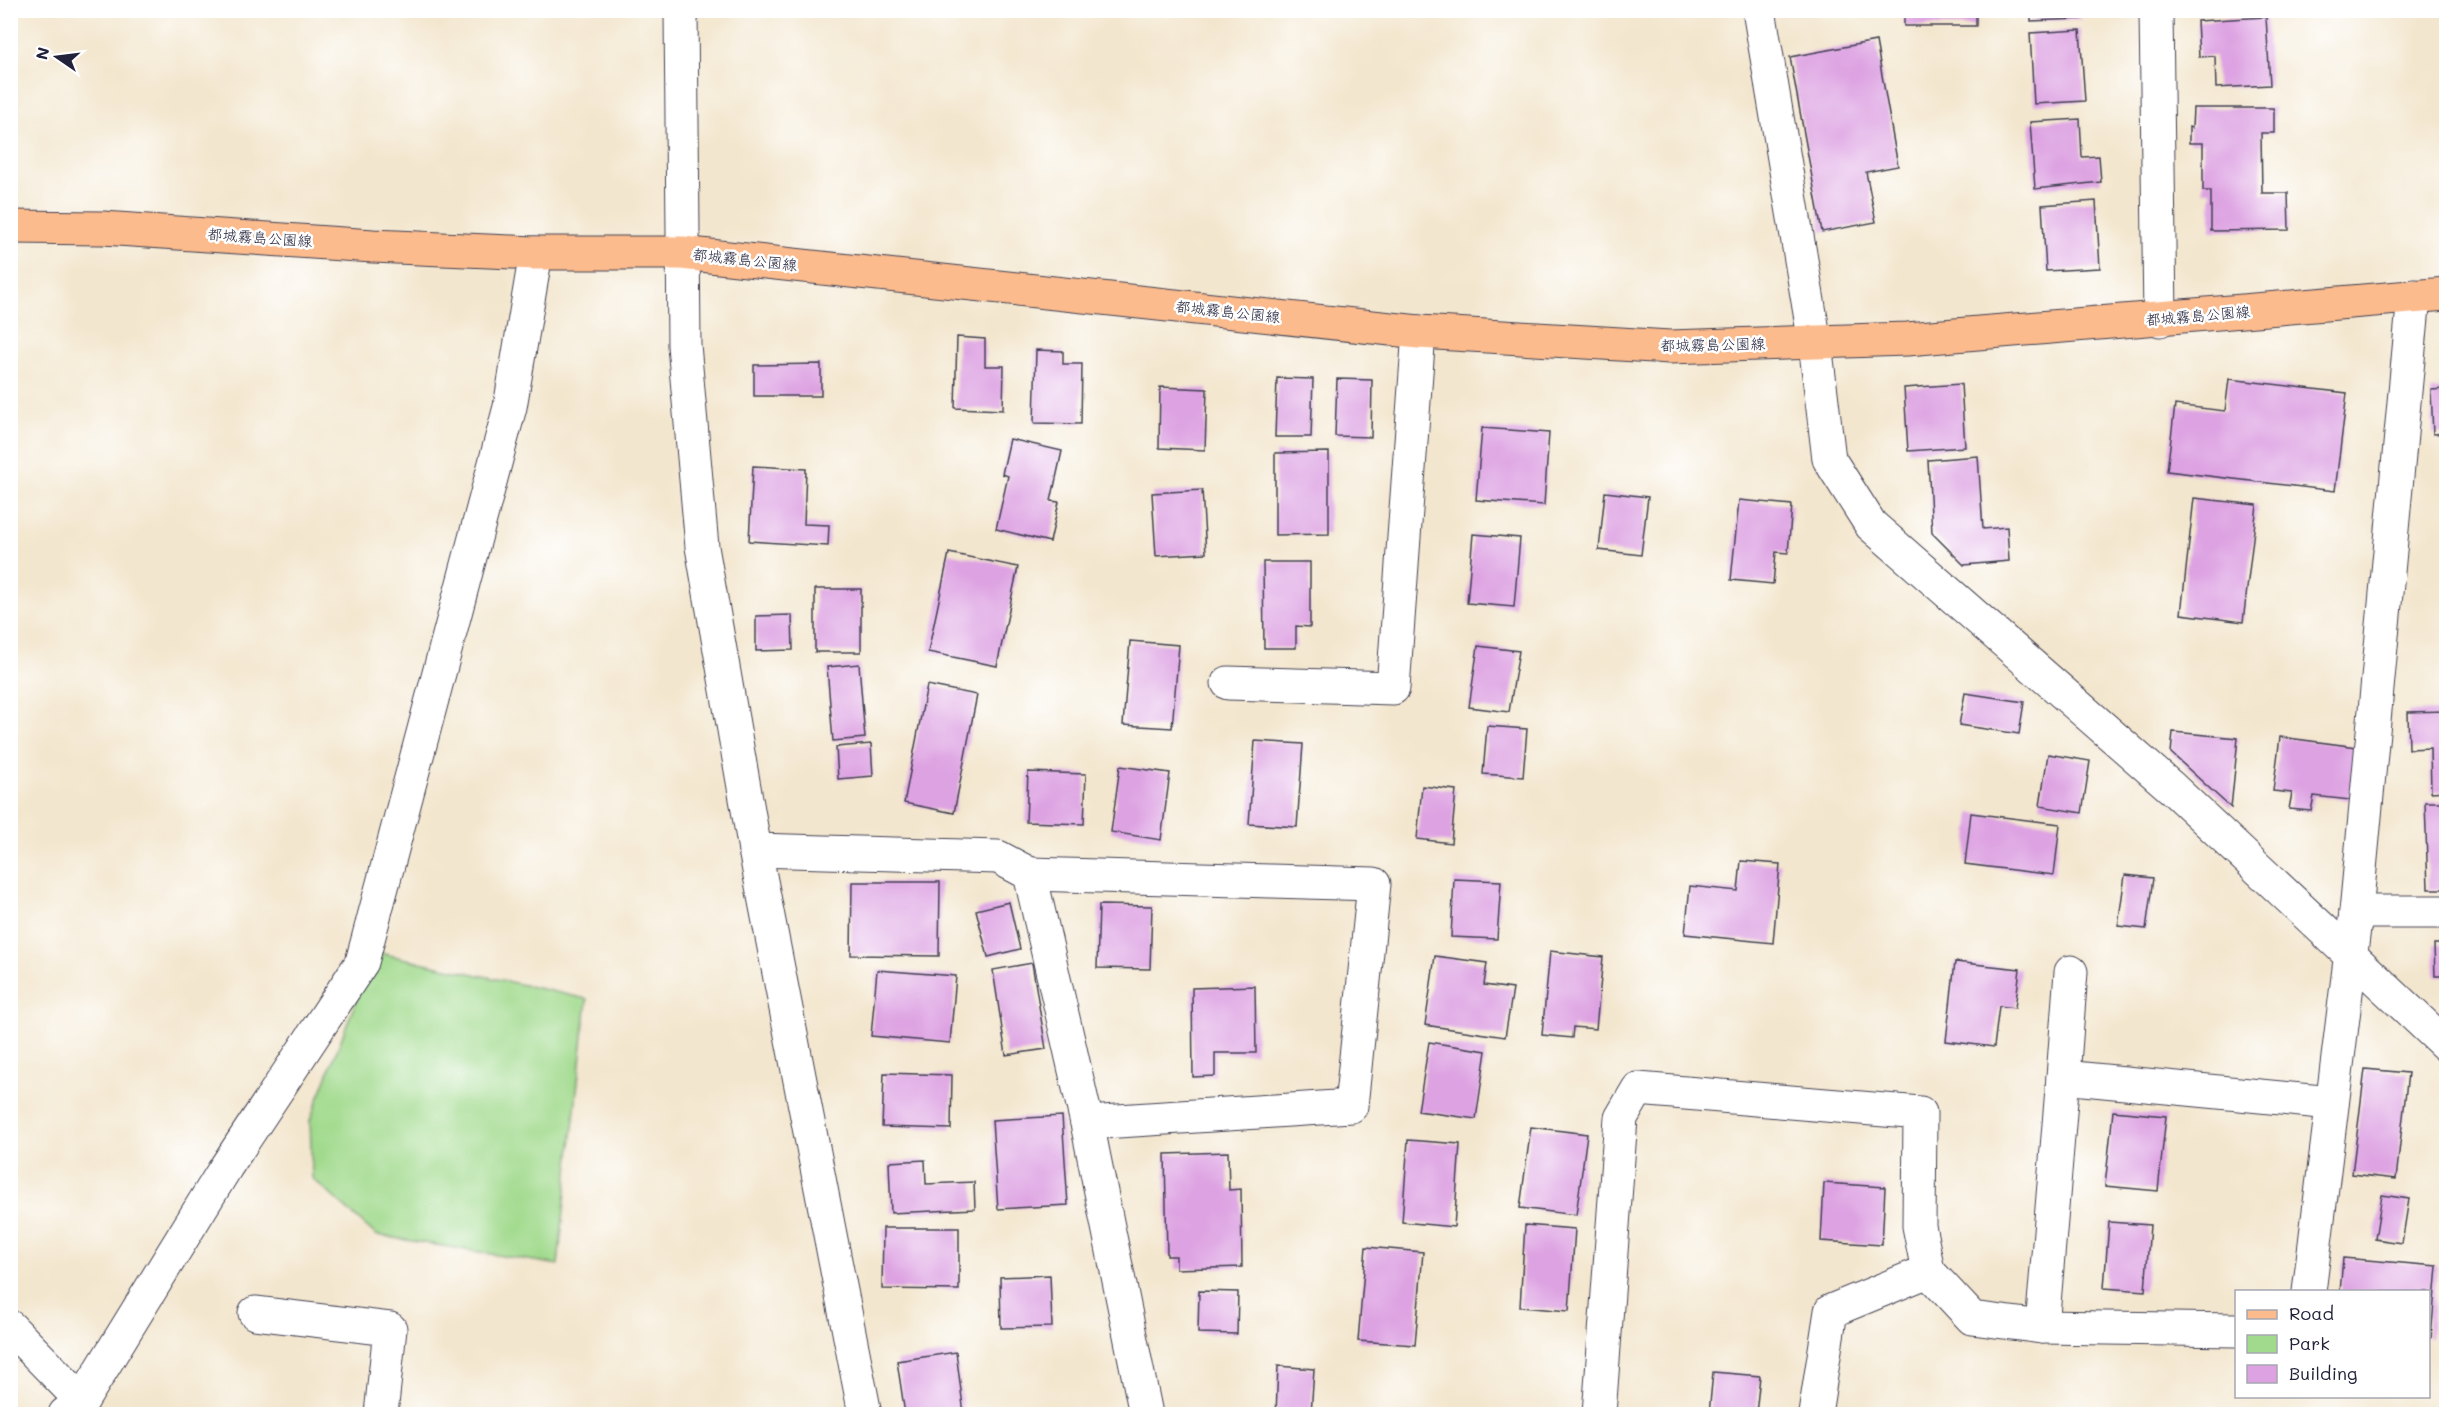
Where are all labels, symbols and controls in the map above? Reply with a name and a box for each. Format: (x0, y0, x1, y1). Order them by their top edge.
north arrow (27, 27, 87, 87)
text: N (30, 45, 54, 62)
street label: 都城霧島公園線 (207, 223, 313, 251)
street label: 都城霧島公園線 (692, 244, 798, 274)
street label: 都城霧島公園線 (1175, 296, 1281, 326)
street label: 都城霧島公園線 (2145, 300, 2251, 330)
street label: 都城霧島公園線 (1660, 333, 1766, 355)
legend (2235, 1290, 2430, 1398)
text: Road (2289, 1301, 2334, 1325)
text: Park (2289, 1331, 2330, 1355)
text: Building (2289, 1361, 2357, 1385)

